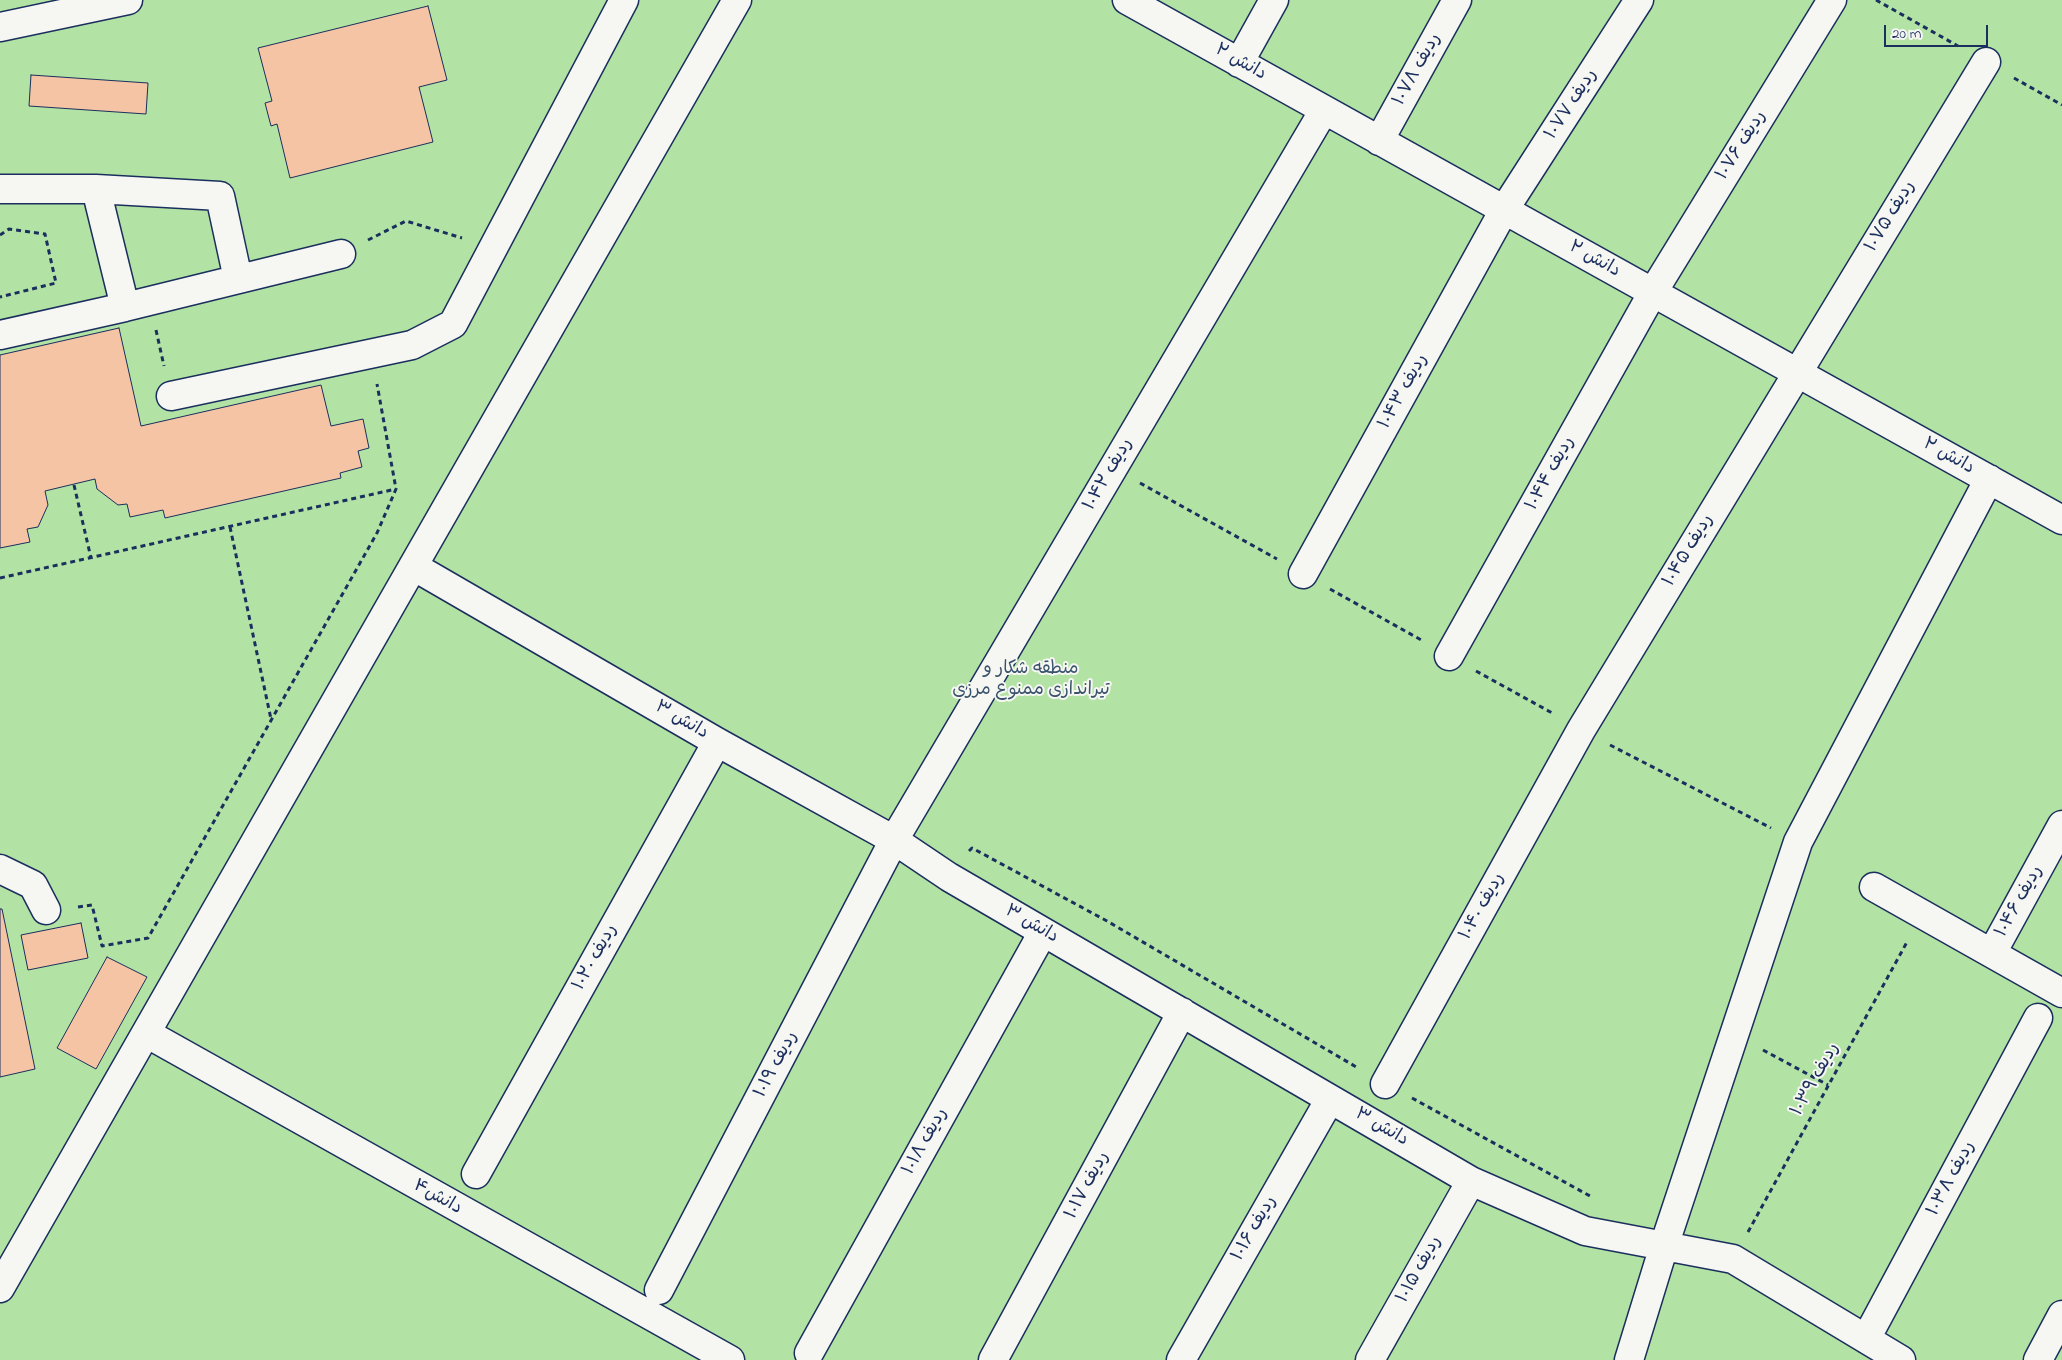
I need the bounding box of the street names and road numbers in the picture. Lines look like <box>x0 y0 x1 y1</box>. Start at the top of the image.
street label: ردیف ۱۰۷۸ <box>1389 30 1447 110</box>
street label: دانش ۲ <box>1210 40 1270 86</box>
street label: ردیف ۱۰۷۷ <box>1541 66 1603 144</box>
street label: ردیف ۱۰۷۶ <box>1712 107 1772 185</box>
street label: ردیف ۱۰۷۵ <box>1861 177 1921 257</box>
street label: دانش ۲ <box>1564 237 1624 283</box>
street label: ردیف ۱۰۴۳ <box>1375 351 1433 433</box>
street label: ردیف ۱۰۴۴ <box>1522 433 1580 515</box>
street label: دانش ۲ <box>1918 434 1978 480</box>
street label: ردیف ۱۰۴۲ <box>1080 435 1138 515</box>
street label: ردیف ۱۰۴۵ <box>1659 511 1719 591</box>
street label: دانش ۳ <box>650 697 712 745</box>
street label: ردیف ۱۰۴۶ <box>1992 862 2048 942</box>
street label: ردیف ۱۰۴۰ <box>1456 870 1510 944</box>
street label: دانش ۳ <box>1000 901 1062 949</box>
street label: ردیف ۱۰۲۰ <box>569 921 623 995</box>
street label: ردیف ۱۰۱۹ <box>751 1028 803 1102</box>
street label: ردیف ۱۰۳۹ <box>1787 1040 1845 1120</box>
street label: دانش ۳ <box>1350 1104 1412 1152</box>
street label: ردیف ۱۰۱۸ <box>899 1105 953 1179</box>
street label: ردیف ۱۰۳۸ <box>1923 1138 1981 1220</box>
street label: ردیف ۱۰۱۷ <box>1061 1149 1115 1223</box>
street label: دانش۴ <box>409 1176 465 1220</box>
street label: ردیف ۱۰۱۶ <box>1228 1193 1282 1265</box>
street label: ردیف ۱۰۱۵ <box>1393 1233 1447 1307</box>

